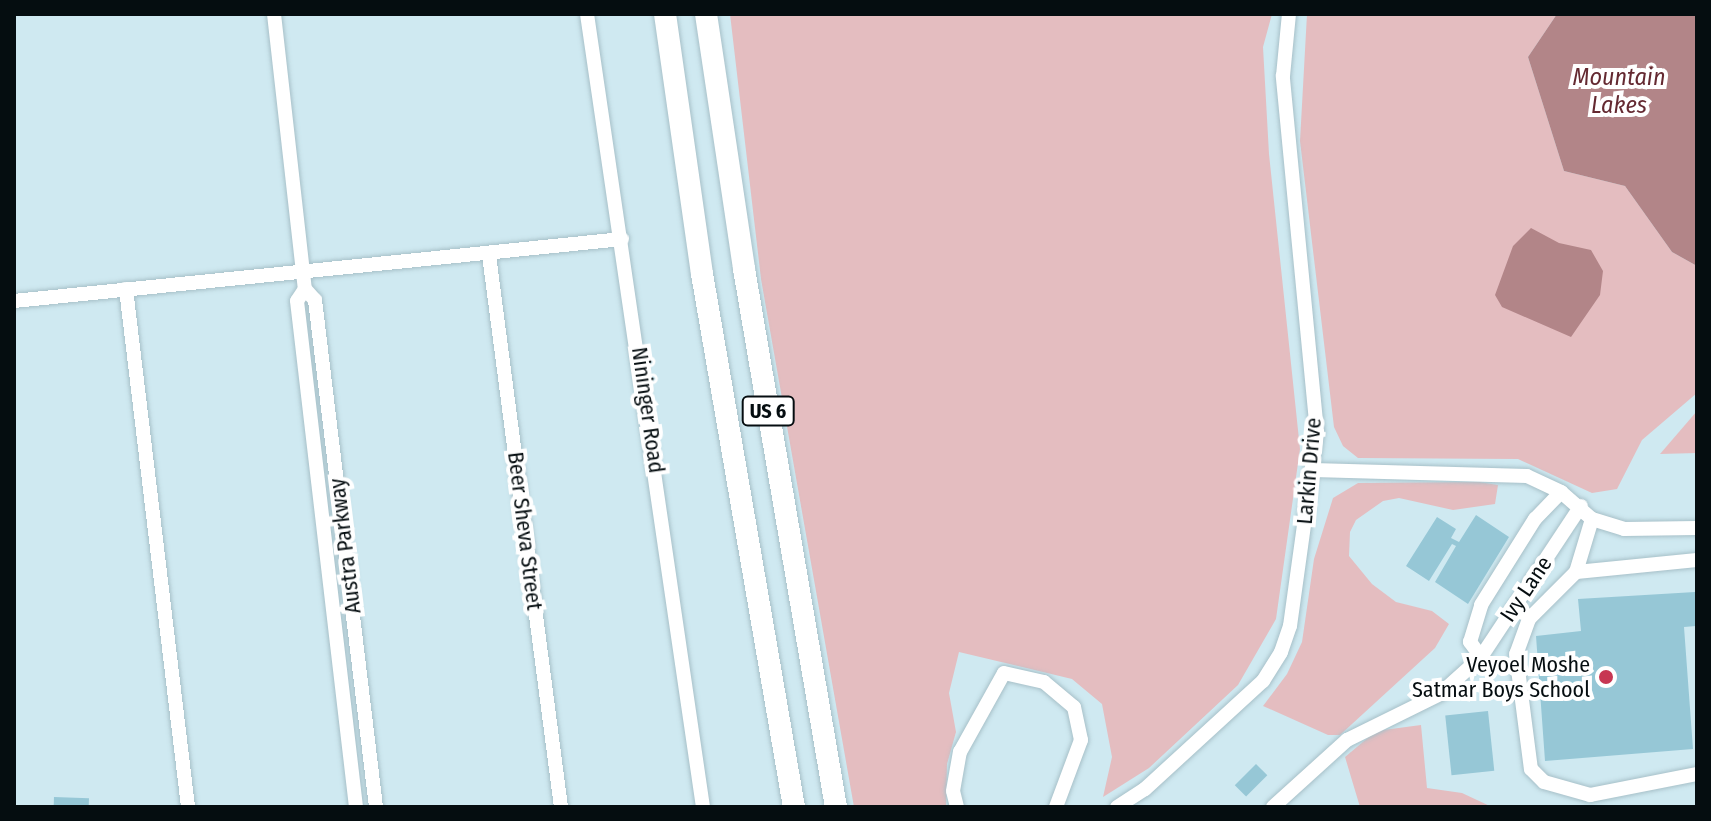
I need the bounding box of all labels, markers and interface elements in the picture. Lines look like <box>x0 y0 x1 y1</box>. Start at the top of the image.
water label: Mountain Lakes <box>1573 64 1665 120</box>
street label: Nininger Road <box>626 345 670 475</box>
road number: US 6 <box>740 395 796 427</box>
street label: Larkin Drive <box>1291 416 1327 526</box>
street label: Beer Sheva Street <box>502 450 548 612</box>
street label: Austra Parkway <box>324 477 366 615</box>
street label: Ivy Lane <box>1495 551 1557 627</box>
place label: Veyoel Moshe Satmar Boys School <box>1412 651 1590 702</box>
marker: Veyoel Moshe Satmar Boys School <box>1597 668 1615 686</box>

